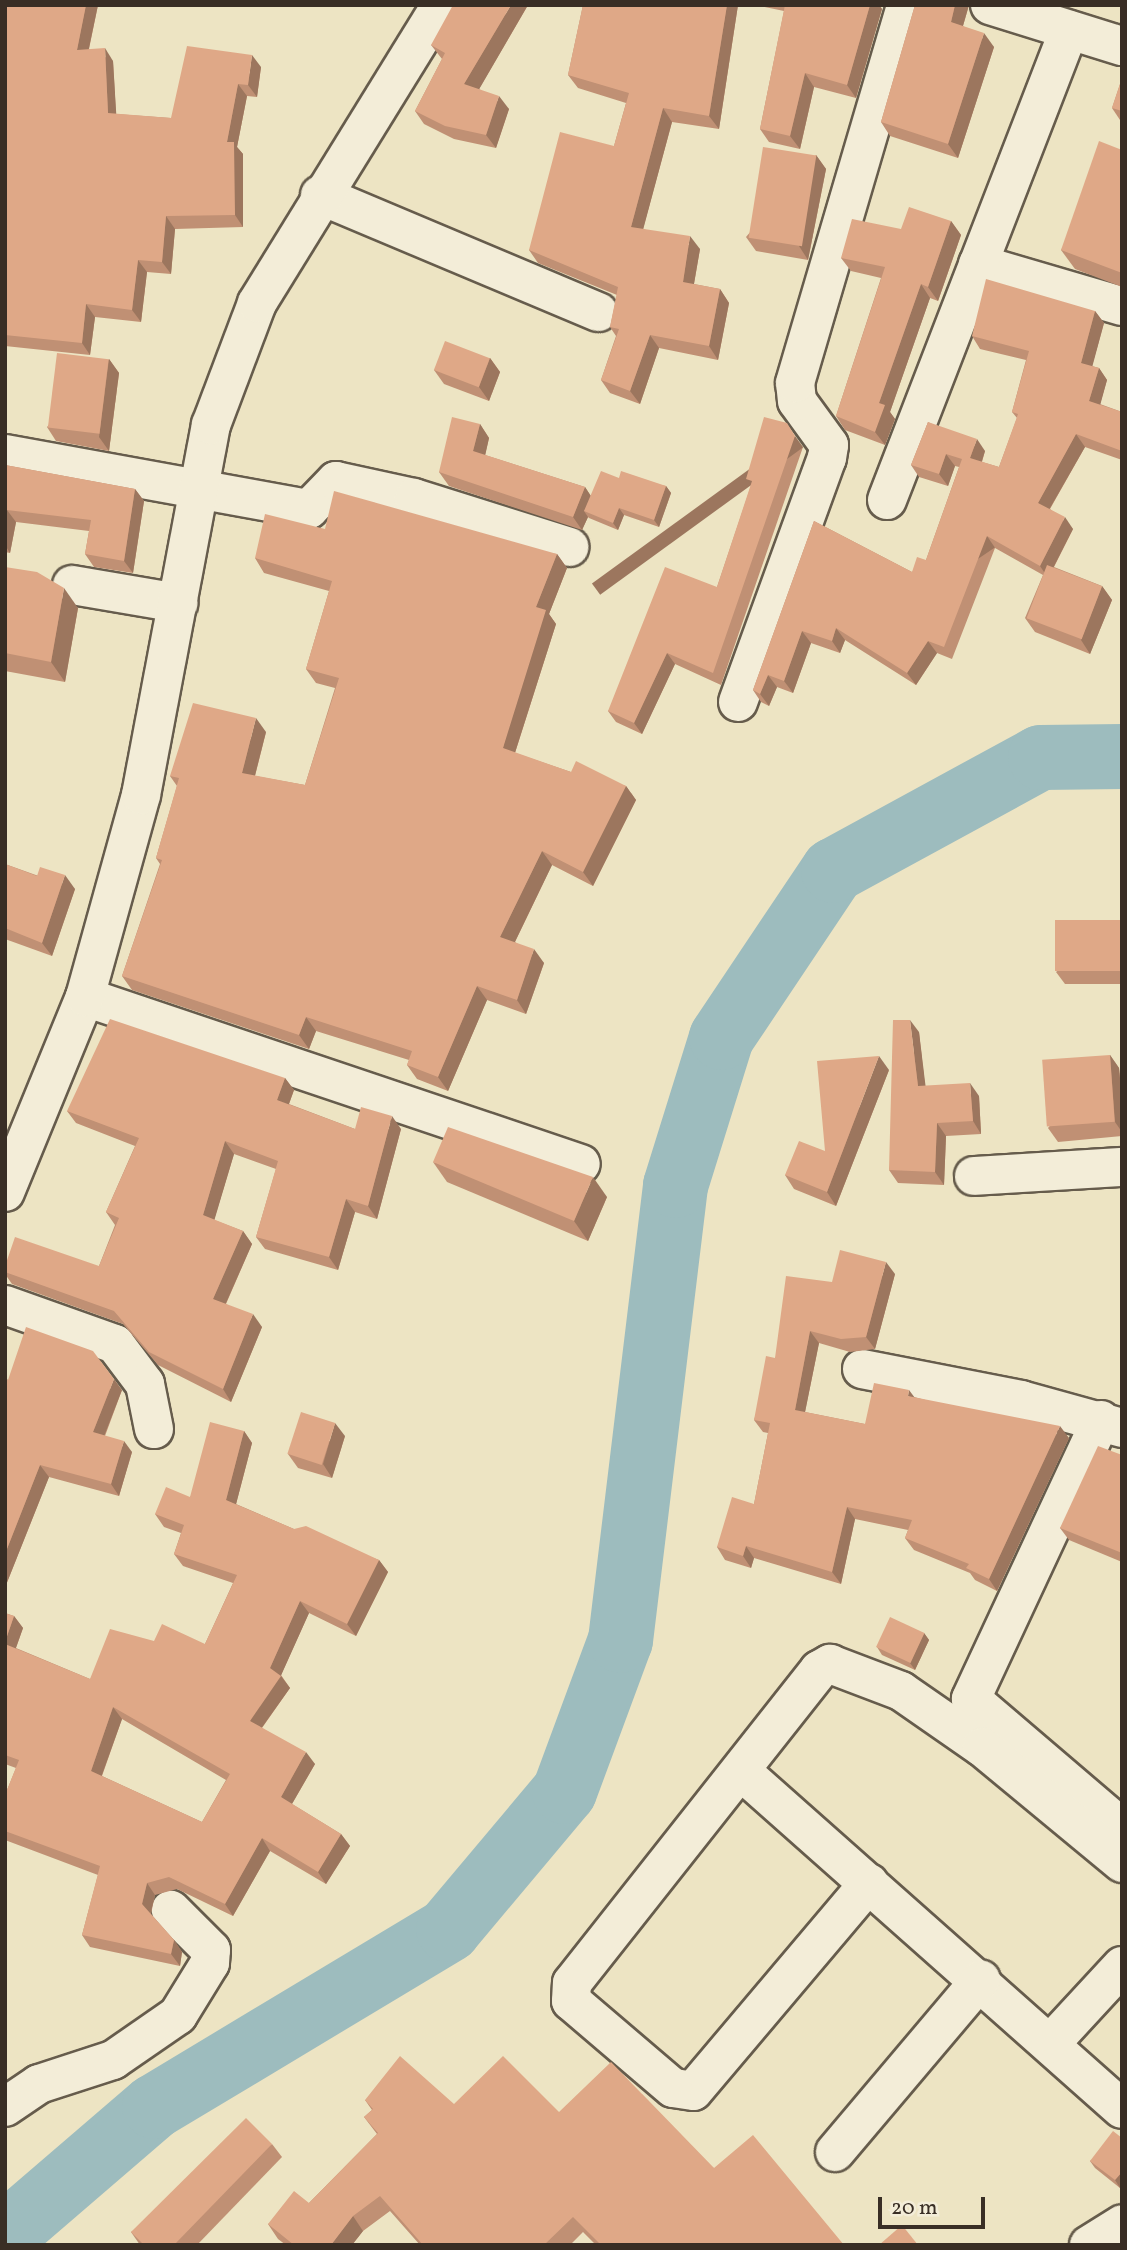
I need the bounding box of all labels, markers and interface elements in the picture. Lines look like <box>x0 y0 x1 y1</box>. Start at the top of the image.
scale bar <box>882 2184 989 2228</box>
text: 20 m <box>891 2194 937 2223</box>

